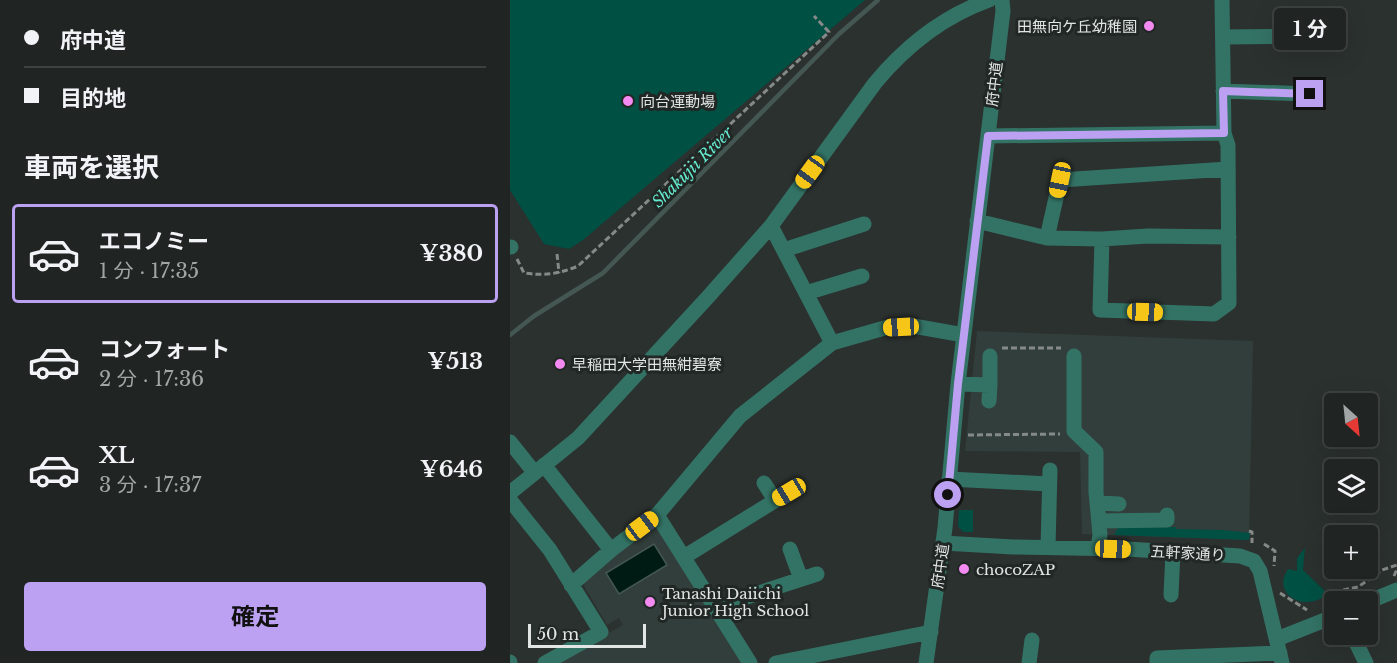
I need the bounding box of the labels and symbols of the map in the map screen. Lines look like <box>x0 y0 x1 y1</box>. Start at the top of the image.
callout: 1 分 <box>1274 7 1346 49</box>
place label: 田無向ケ丘幼稚園 <box>1017 17 1137 36</box>
marker: 田無向ケ丘幼稚園 <box>1142 19 1156 33</box>
street label: 府中道 <box>982 61 1006 107</box>
route end <box>1296 80 1323 107</box>
place label: 向台運動場 <box>640 92 715 111</box>
marker: 向台運動場 <box>621 94 635 108</box>
water label: Shakujii River <box>647 122 737 212</box>
car <box>792 152 828 192</box>
car <box>1047 161 1073 199</box>
car <box>1127 302 1163 322</box>
car <box>883 317 919 337</box>
place label: 早稲田大学田無紺碧寮 <box>572 355 722 374</box>
marker: 早稲田大学田無紺碧寮 <box>553 357 567 371</box>
north arrow <box>1324 393 1378 447</box>
car <box>769 475 809 509</box>
route start <box>934 481 961 508</box>
car <box>622 508 662 544</box>
car <box>1095 539 1131 559</box>
street label: 府中道 <box>927 542 953 590</box>
street label: 五軒家通り <box>1150 542 1226 564</box>
place label: chocoZAP <box>976 560 1055 579</box>
marker: chocoZAP <box>957 562 971 576</box>
place label: Tanashi Daiichi Junior High School <box>660 584 809 620</box>
marker: Tanashi Daiichi Junior High School <box>643 595 657 609</box>
scale bar <box>528 621 646 648</box>

